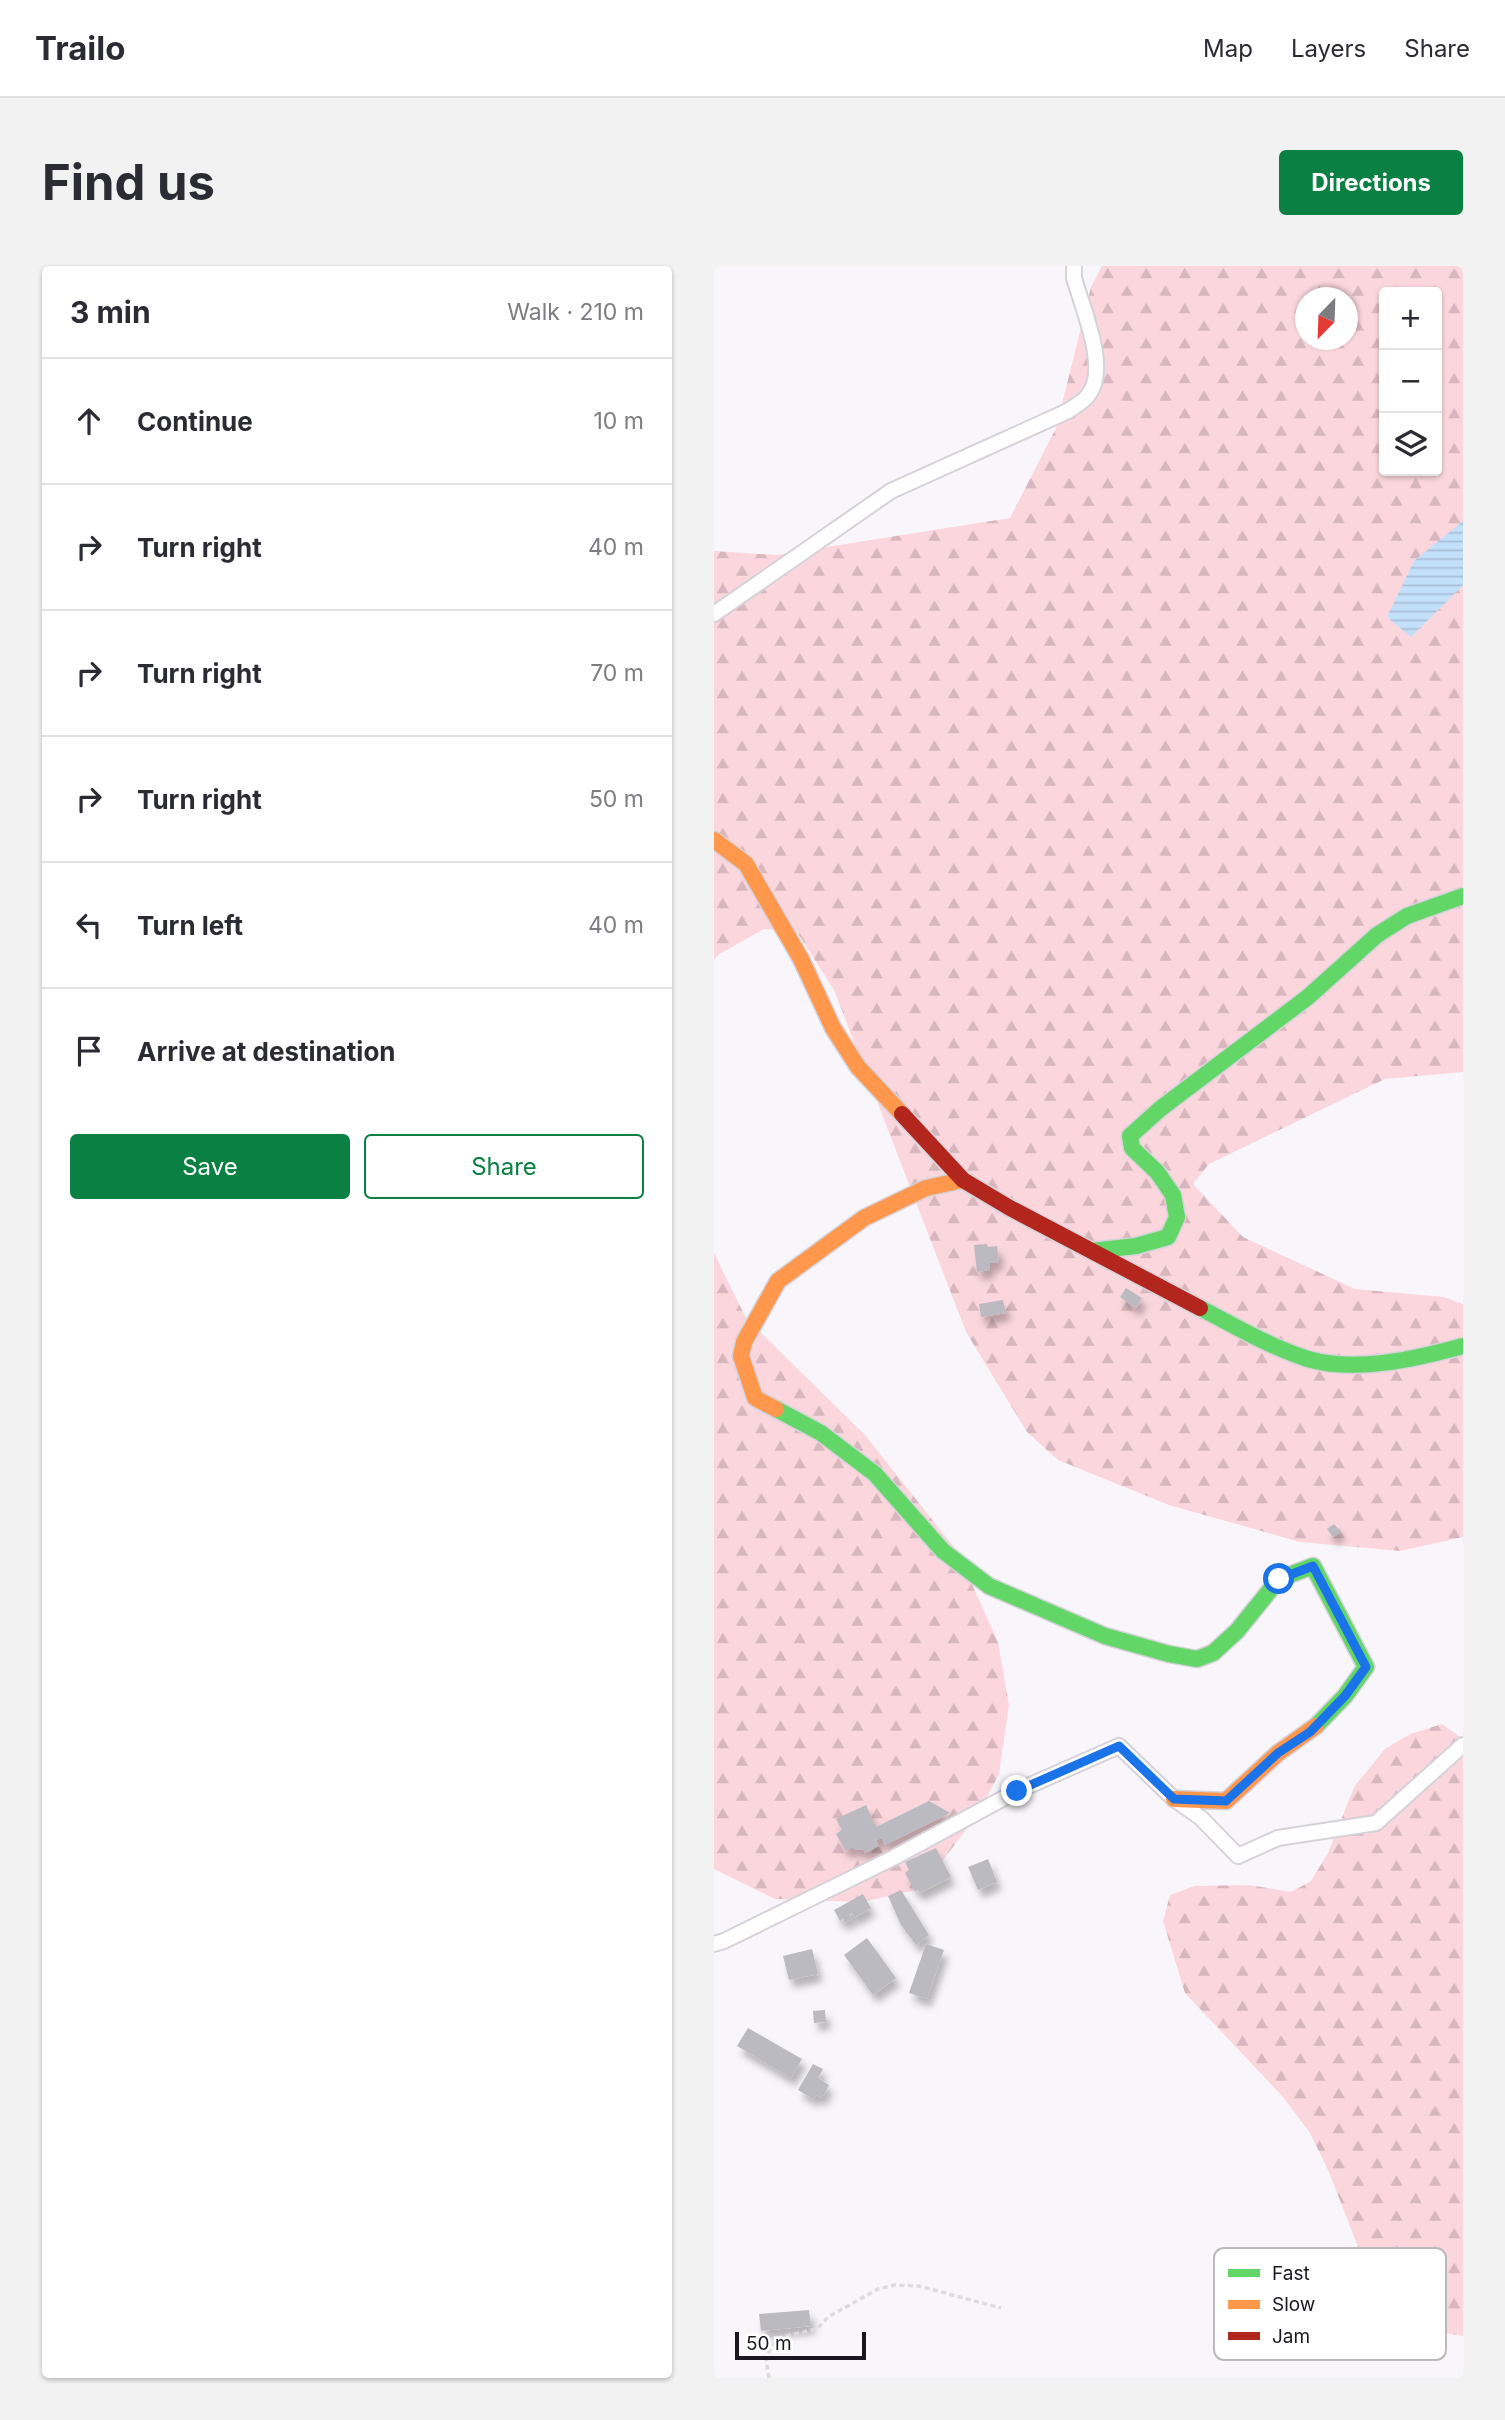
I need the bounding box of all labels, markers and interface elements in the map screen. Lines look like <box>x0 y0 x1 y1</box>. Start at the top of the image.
text: Trailo <box>35 28 125 68</box>
text: Map <box>1203 34 1253 63</box>
text: Layers <box>1291 34 1366 63</box>
text: Share <box>1404 34 1470 63</box>
button: Directions <box>1279 150 1463 215</box>
text: Find us <box>42 153 215 212</box>
north arrow <box>1295 287 1358 350</box>
map controls <box>1379 287 1442 476</box>
button: + <box>1379 287 1442 350</box>
text: 3 min <box>70 294 151 330</box>
text: Walk · 210 m <box>507 298 644 326</box>
button: − <box>1379 350 1442 413</box>
icon: ahead <box>70 402 108 440</box>
text: Continue <box>137 406 253 437</box>
text: 10 m <box>594 407 644 435</box>
button: layers <box>1379 413 1442 476</box>
icon: right <box>70 528 108 566</box>
text: Turn right <box>137 532 262 563</box>
text: 40 m <box>588 533 644 561</box>
icon: right <box>70 654 108 692</box>
text: Turn right <box>137 658 262 689</box>
text: 70 m <box>590 659 644 687</box>
icon: right <box>70 780 108 818</box>
text: Turn right <box>137 784 262 815</box>
text: 50 m <box>589 785 644 813</box>
icon: left <box>70 906 108 944</box>
text: Turn left <box>137 910 243 941</box>
text: 40 m <box>588 911 644 939</box>
icon: arrive <box>70 1032 108 1070</box>
text: Arrive at destination <box>137 1036 396 1067</box>
button: Save <box>70 1134 350 1199</box>
button: Share <box>364 1134 644 1199</box>
route start <box>1263 1563 1294 1594</box>
route end <box>1001 1775 1032 1806</box>
legend <box>1214 2248 1446 2360</box>
text: Fast <box>1272 2262 1310 2285</box>
text: Slow <box>1272 2293 1315 2316</box>
text: Jam <box>1272 2325 1310 2348</box>
scale bar <box>735 2329 866 2361</box>
text: 50 m <box>746 2332 792 2355</box>

